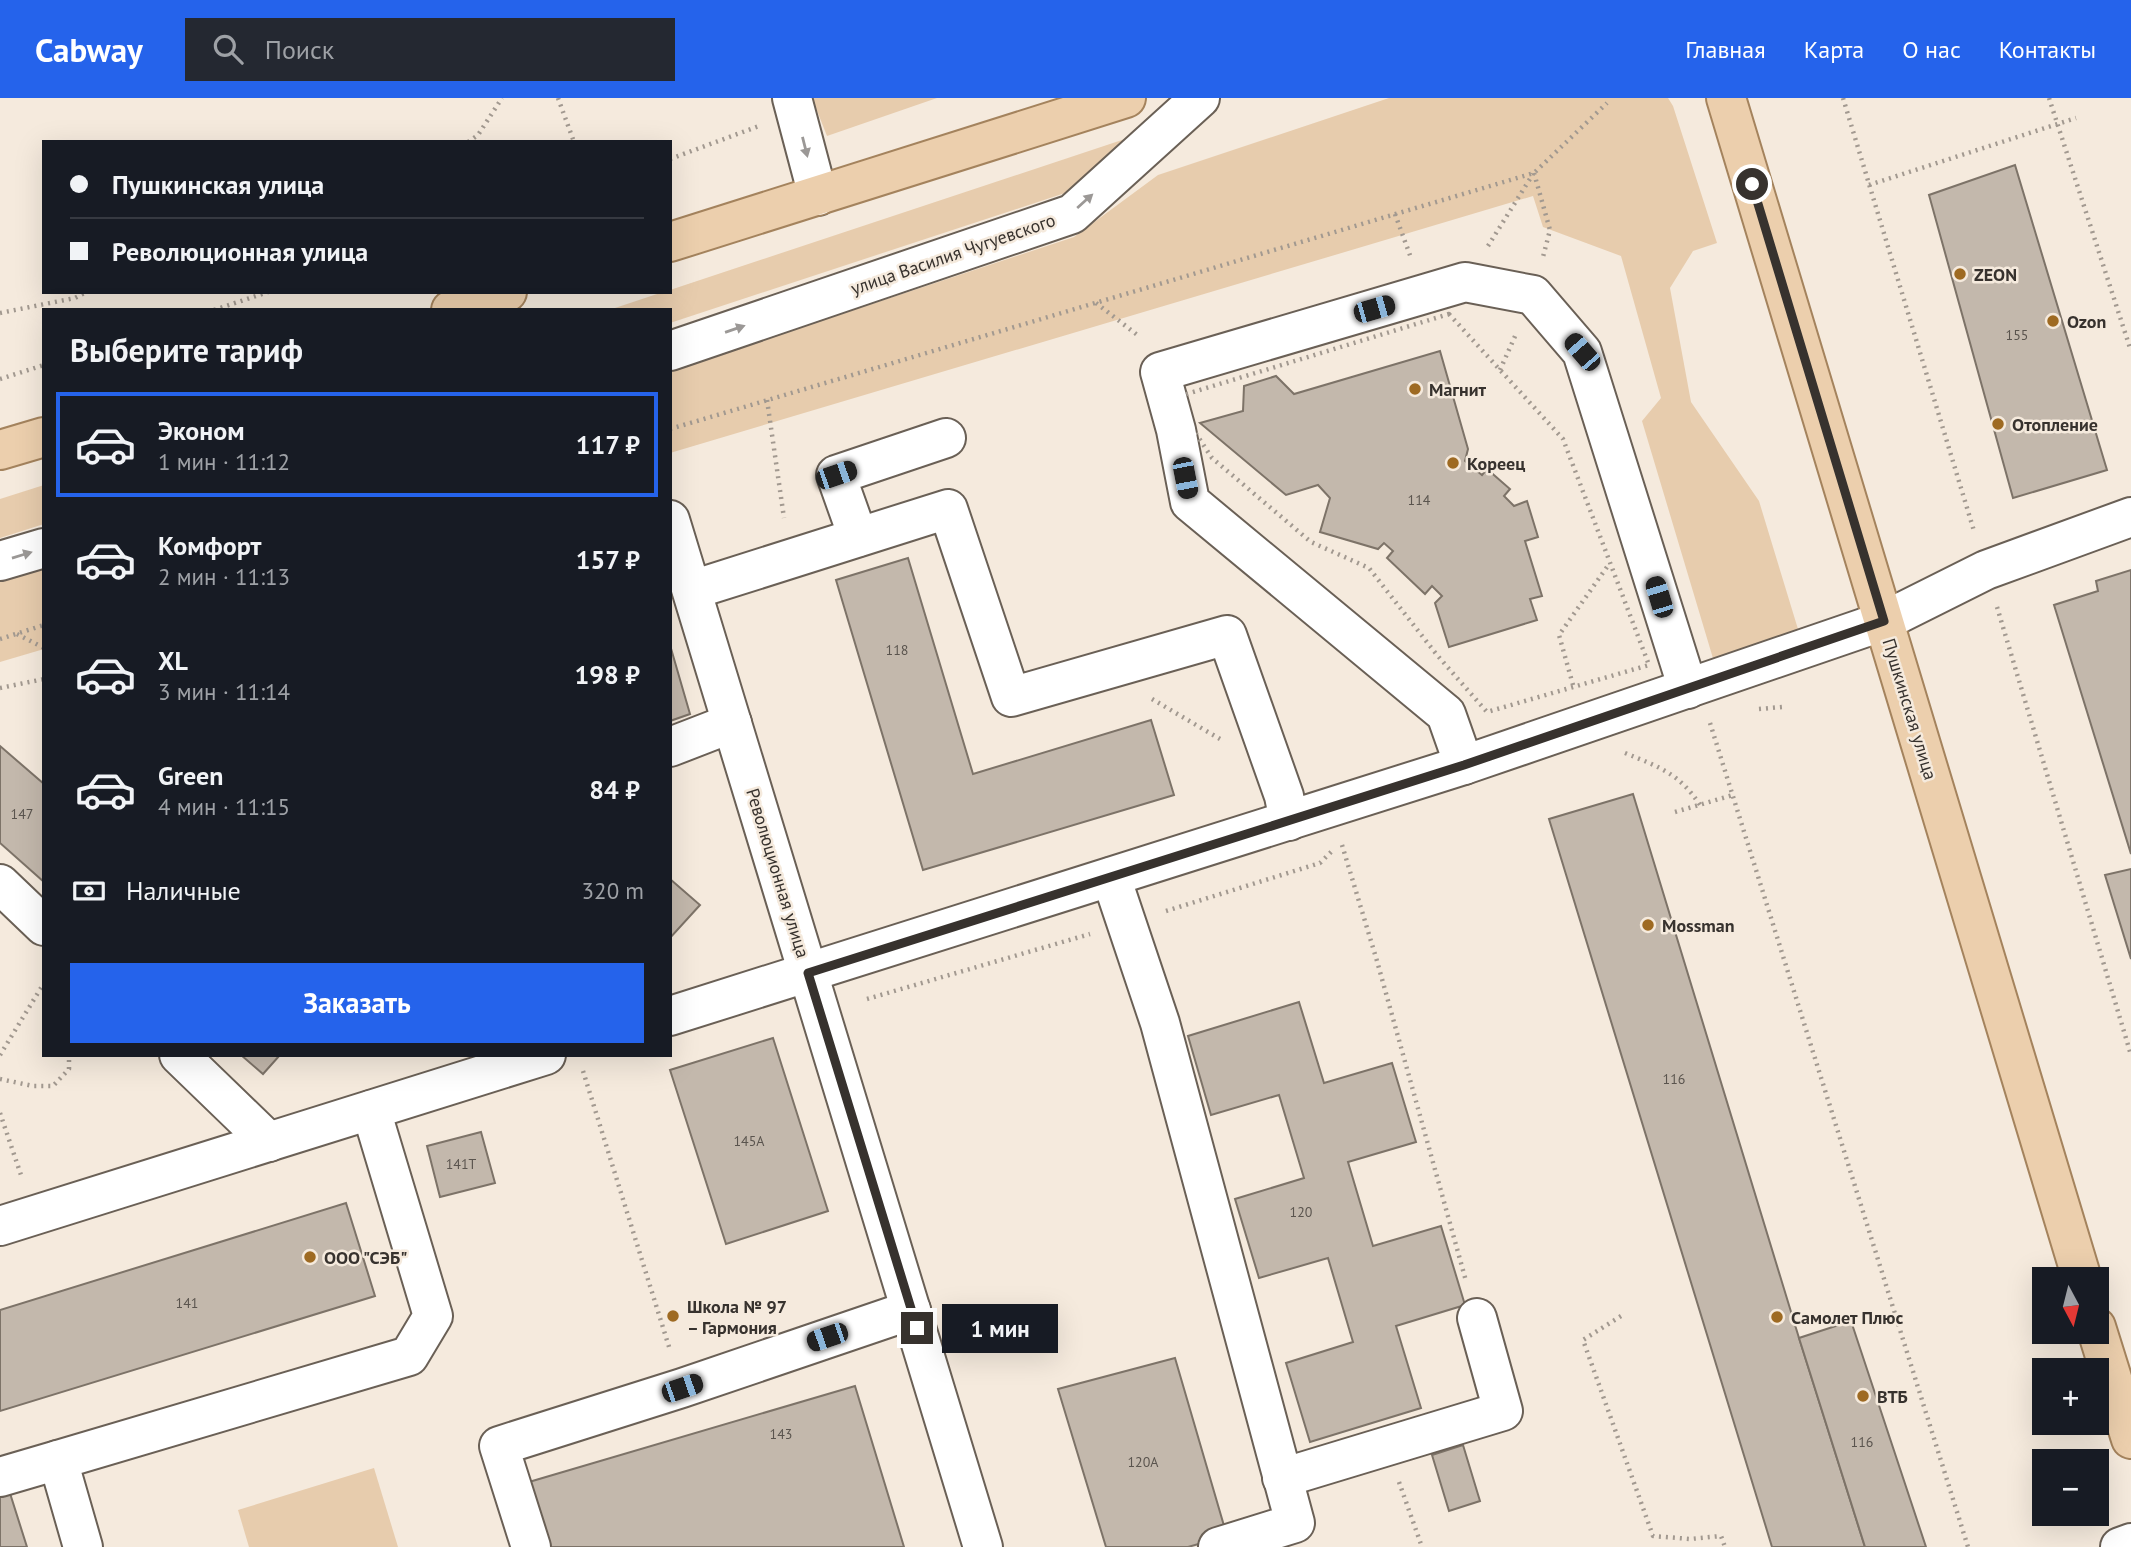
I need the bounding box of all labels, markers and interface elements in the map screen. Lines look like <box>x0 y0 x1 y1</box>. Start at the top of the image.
search box <box>185 18 675 81</box>
text: Cabway <box>35 28 143 71</box>
icon: search <box>209 30 247 68</box>
text: Поиск <box>265 33 334 66</box>
text: Главная <box>1685 34 1766 65</box>
text: Карта <box>1804 34 1864 65</box>
text: О нас <box>1902 34 1961 65</box>
text: Контакты <box>1999 34 2096 65</box>
one-way arrow <box>800 136 811 158</box>
text: Пушкинская улица <box>112 168 324 201</box>
route start <box>1736 168 1768 200</box>
one-way arrow <box>1076 194 1093 210</box>
street label: улица Василия Чугуевского <box>848 208 1058 300</box>
text: Революционная улица <box>112 235 368 268</box>
place label: ZEON <box>1974 263 2017 286</box>
marker: ZEON <box>1952 266 1968 282</box>
car <box>1351 293 1398 325</box>
place label: Ozon <box>2067 310 2106 333</box>
marker: Ozon <box>2045 313 2061 329</box>
one-way arrow <box>724 323 745 334</box>
house number: 155 <box>2006 326 2028 344</box>
text: Выберите тариф <box>70 329 303 371</box>
car <box>1561 329 1604 375</box>
place label: Магнит <box>1429 378 1487 401</box>
marker: Магнит <box>1407 381 1423 397</box>
icon: car <box>74 413 137 476</box>
place label: Отопление <box>2012 413 2098 436</box>
text: Эконом <box>158 414 245 447</box>
marker: Отопление <box>1990 416 2006 432</box>
text: 117 ₽ <box>576 428 640 461</box>
text: 1 мин · 11:12 <box>158 447 290 476</box>
place label: Кореец <box>1467 452 1525 475</box>
car <box>1171 455 1200 501</box>
marker: Кореец <box>1445 455 1461 471</box>
car <box>813 458 860 492</box>
house number: 114 <box>1408 491 1431 509</box>
icon: car <box>74 528 137 591</box>
text: Комфорт <box>158 529 261 562</box>
text: 157 ₽ <box>576 543 640 576</box>
one-way arrow <box>12 549 33 559</box>
text: 2 мин · 11:13 <box>158 562 290 591</box>
car <box>1643 574 1676 620</box>
street label: Пушкинская улица <box>1878 636 1942 782</box>
house number: 118 <box>886 641 908 659</box>
icon: car <box>74 643 137 706</box>
text: XL <box>158 644 188 677</box>
text: 198 ₽ <box>574 658 640 691</box>
text: 3 мин · 11:14 <box>158 677 290 706</box>
icon: car <box>74 758 137 821</box>
text: Green <box>158 759 223 792</box>
text: 84 ₽ <box>589 773 640 806</box>
street label: Революционная улица <box>741 786 815 960</box>
text: 4 мин · 11:15 <box>158 792 290 821</box>
house number: 147 <box>11 805 33 823</box>
icon: cash <box>70 872 108 910</box>
text: Наличные <box>126 874 241 907</box>
text: 320 m <box>582 876 644 905</box>
place label: Mossman <box>1662 914 1735 937</box>
marker: Mossman <box>1640 917 1656 933</box>
button: Заказать <box>70 963 644 1043</box>
house number: 116 <box>1663 1070 1685 1088</box>
house number: 145А <box>733 1132 765 1150</box>
house number: 141Т <box>446 1155 477 1173</box>
house number: 120 <box>1290 1203 1313 1221</box>
place label: ООО "СЭБ" <box>324 1246 407 1269</box>
marker: ООО "СЭБ" <box>302 1249 318 1265</box>
north arrow <box>2032 1267 2109 1344</box>
map controls <box>2032 1267 2109 1526</box>
house number: 141 <box>176 1294 198 1312</box>
place label: Школа № 97 – Гармония <box>687 1295 787 1339</box>
callout: 1 мин <box>942 1304 1057 1352</box>
place label: Самолет Плюс <box>1791 1306 1904 1329</box>
marker: Школа № 97 – Гармония <box>665 1308 681 1324</box>
marker: Самолет Плюс <box>1769 1309 1785 1325</box>
route end <box>901 1312 933 1344</box>
text: 1 мин <box>970 1314 1030 1343</box>
car <box>804 1320 851 1354</box>
button: + <box>2032 1358 2109 1435</box>
car <box>659 1371 706 1405</box>
place label: ВТБ <box>1877 1385 1908 1408</box>
marker: ВТБ <box>1855 1388 1871 1404</box>
house number: 143 <box>770 1425 792 1443</box>
house number: 116 <box>1851 1433 1873 1451</box>
button: − <box>2032 1449 2109 1526</box>
house number: 120А <box>1127 1453 1159 1471</box>

